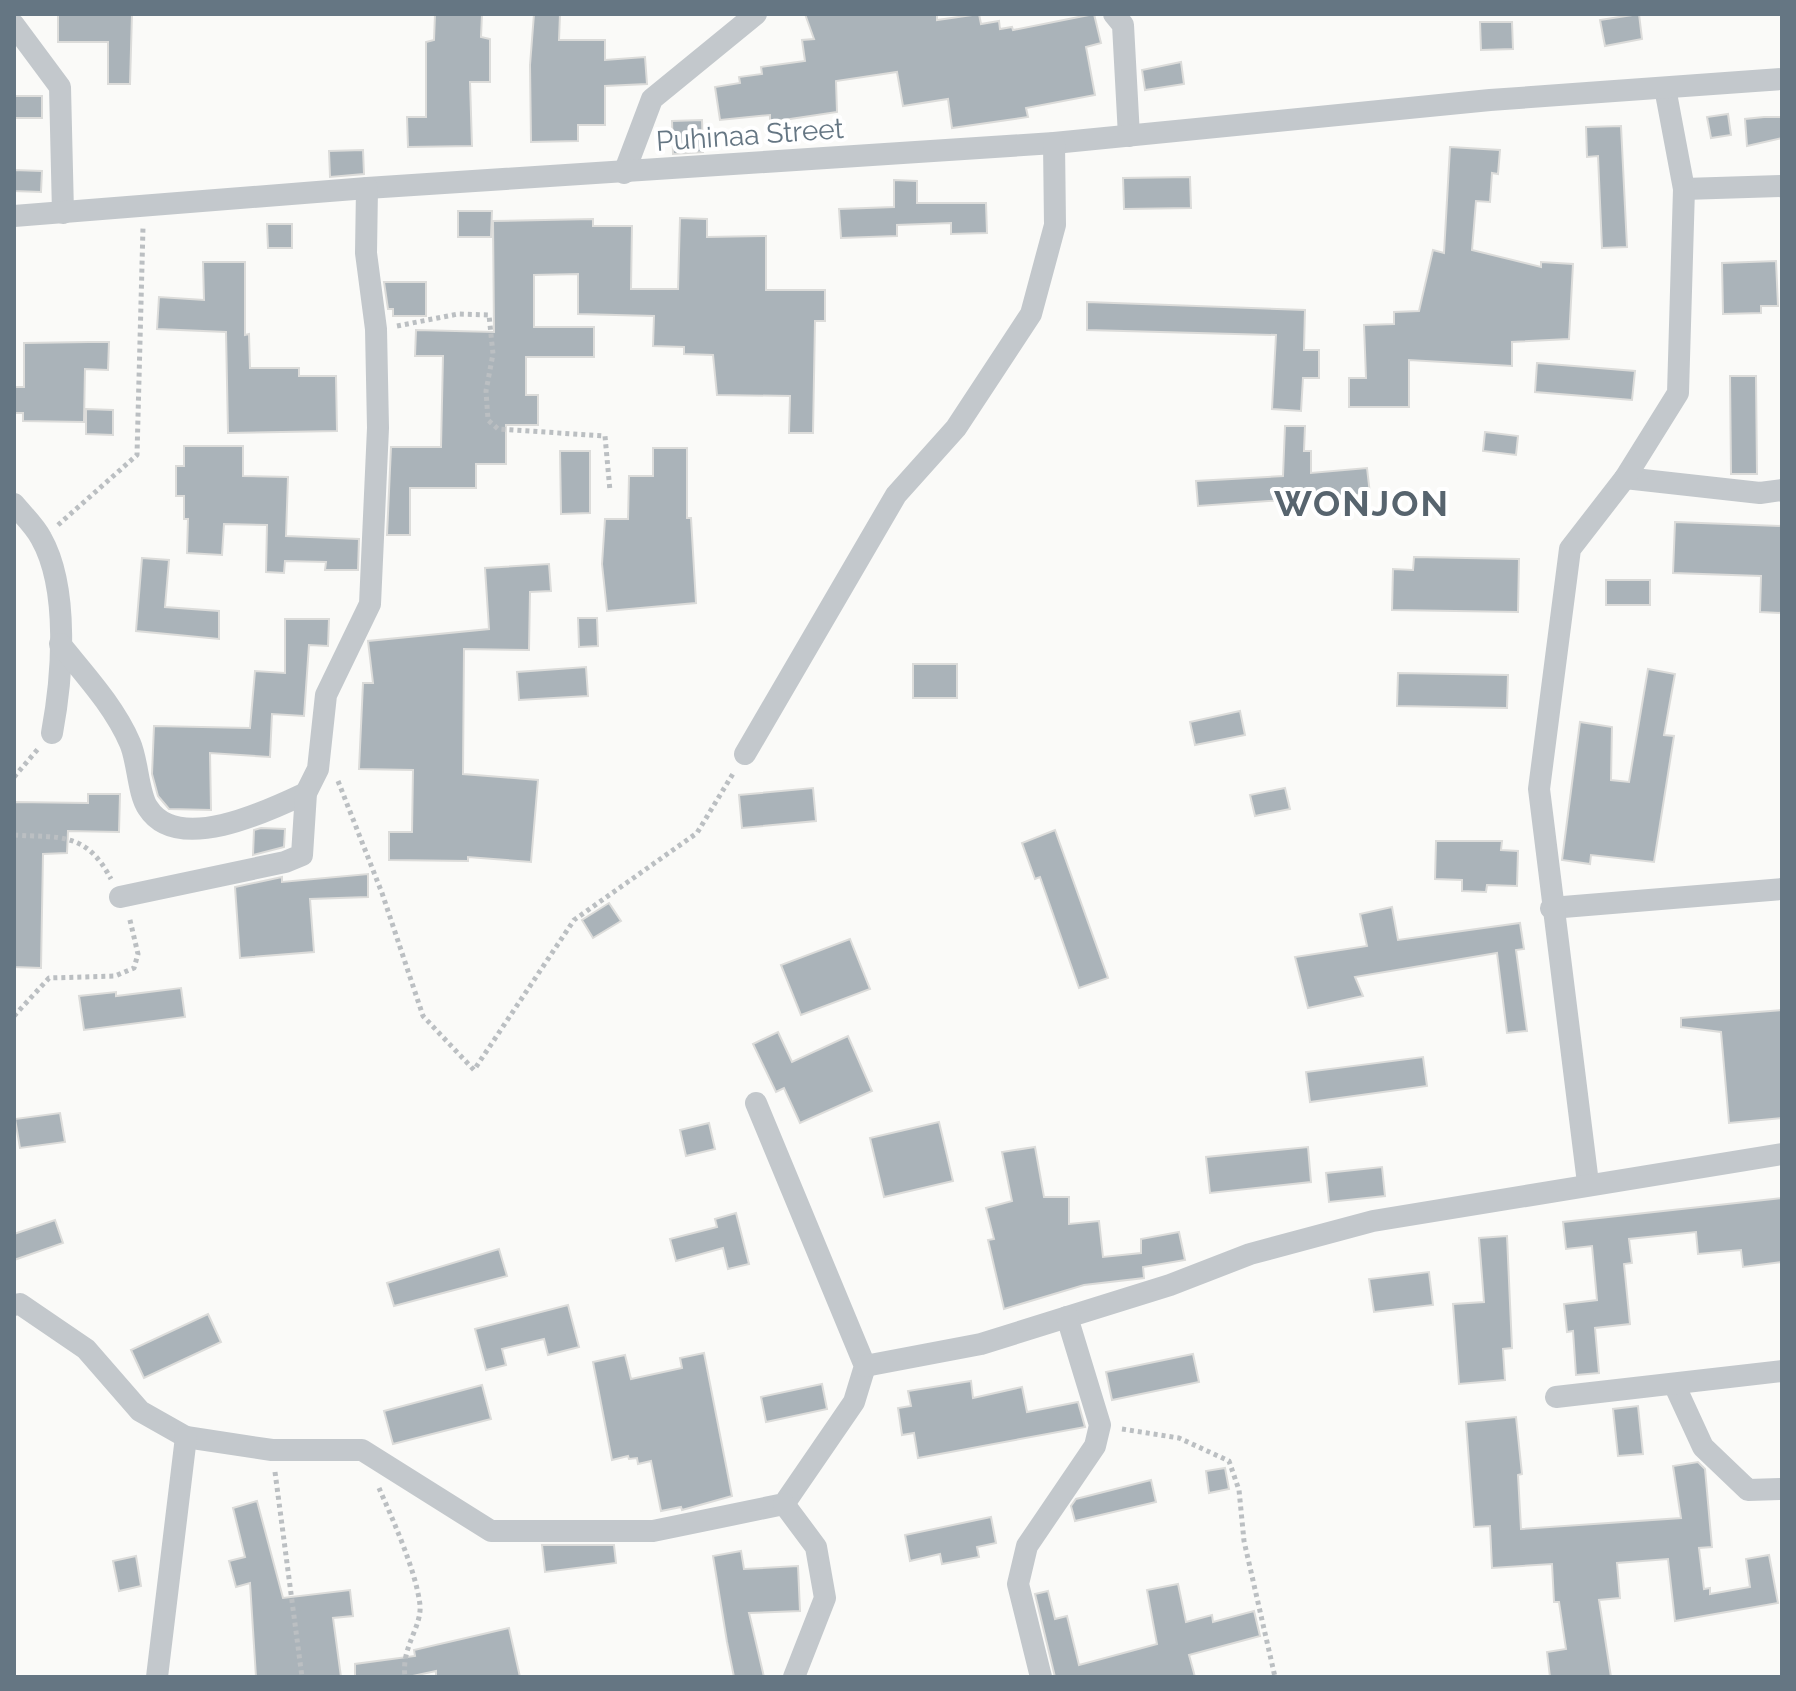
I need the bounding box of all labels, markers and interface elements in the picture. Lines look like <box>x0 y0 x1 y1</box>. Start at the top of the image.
street label: Puhinaa Street <box>655 112 846 158</box>
district label: WONJON <box>1274 482 1450 524</box>

